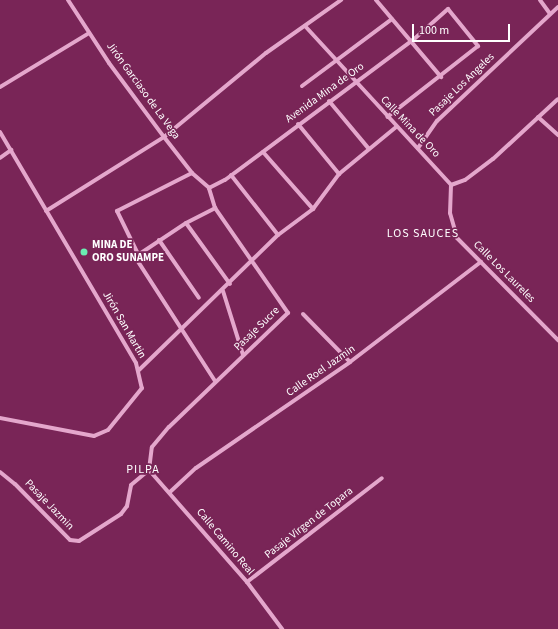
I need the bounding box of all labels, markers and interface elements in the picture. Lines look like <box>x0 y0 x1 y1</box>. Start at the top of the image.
scale bar <box>414 16 512 42</box>
text: 100 m <box>419 22 449 39</box>
street label: Jirón Garciaso de La Vega <box>103 40 183 142</box>
street label: Pasaje Los Angeles <box>427 51 497 119</box>
street label: Avenida Mina de Oro <box>283 60 367 126</box>
street label: Calle Mina de Oro <box>377 94 443 160</box>
district label: LOS SAUCES <box>387 227 459 241</box>
street label: Calle Los Laureles <box>470 238 538 306</box>
place label: MINA DE ORO SUNAMPE <box>92 239 164 265</box>
marker: MINA DE ORO SUNAMPE <box>79 247 89 257</box>
street label: Jirón San Martin <box>99 289 149 361</box>
street label: Pasaje Sucre <box>232 304 282 354</box>
street label: Calle Roel Jazmin <box>284 342 358 400</box>
district label: PILPA <box>126 463 160 477</box>
street label: Pasaje Jazmin <box>22 477 76 533</box>
street label: Pasaje Virgen de Topara <box>262 484 356 562</box>
street label: Calle Camino Real <box>193 506 257 578</box>

